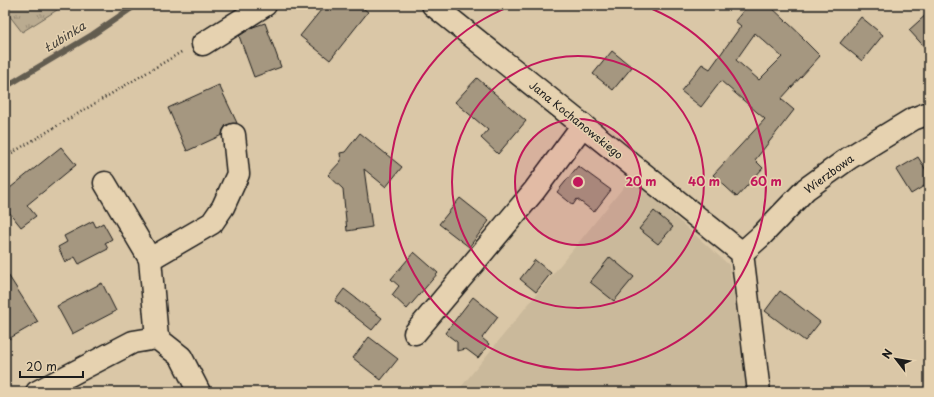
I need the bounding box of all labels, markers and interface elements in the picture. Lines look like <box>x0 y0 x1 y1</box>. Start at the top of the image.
water label: Łubinka <box>40 16 89 56</box>
street label: Jana Kochanowskiego <box>526 76 627 163</box>
street label: Wierzbowa <box>800 150 857 198</box>
text: 20 m <box>625 172 657 190</box>
text: 40 m <box>688 172 720 190</box>
text: 60 m <box>750 172 782 190</box>
centre of rings <box>571 175 585 189</box>
north arrow <box>876 339 916 379</box>
text: N <box>877 345 897 362</box>
scale bar <box>20 353 83 379</box>
text: 20 m <box>26 357 57 375</box>

